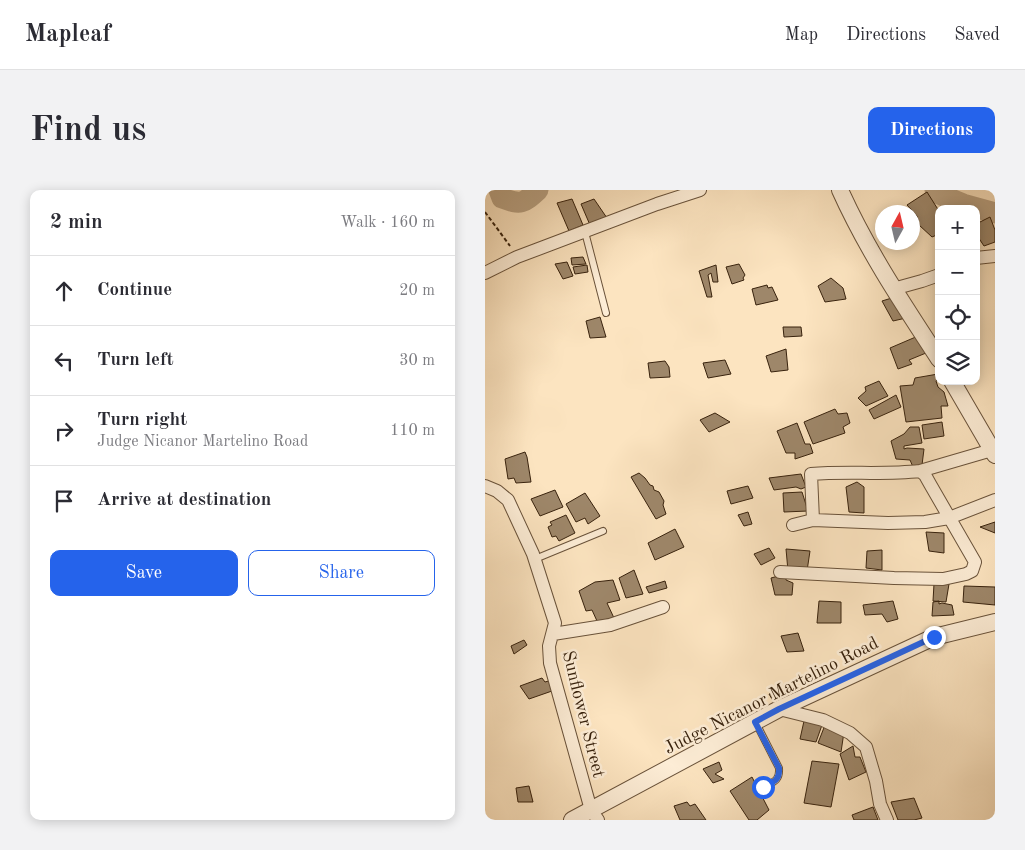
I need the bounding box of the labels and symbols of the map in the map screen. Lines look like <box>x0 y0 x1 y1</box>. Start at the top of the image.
north arrow <box>875 205 920 250</box>
route end <box>923 626 946 649</box>
street label: Judge Nicanor Martelino Road <box>661 634 881 758</box>
street label: Sunflower Street <box>559 649 608 780</box>
route start <box>752 776 775 799</box>

